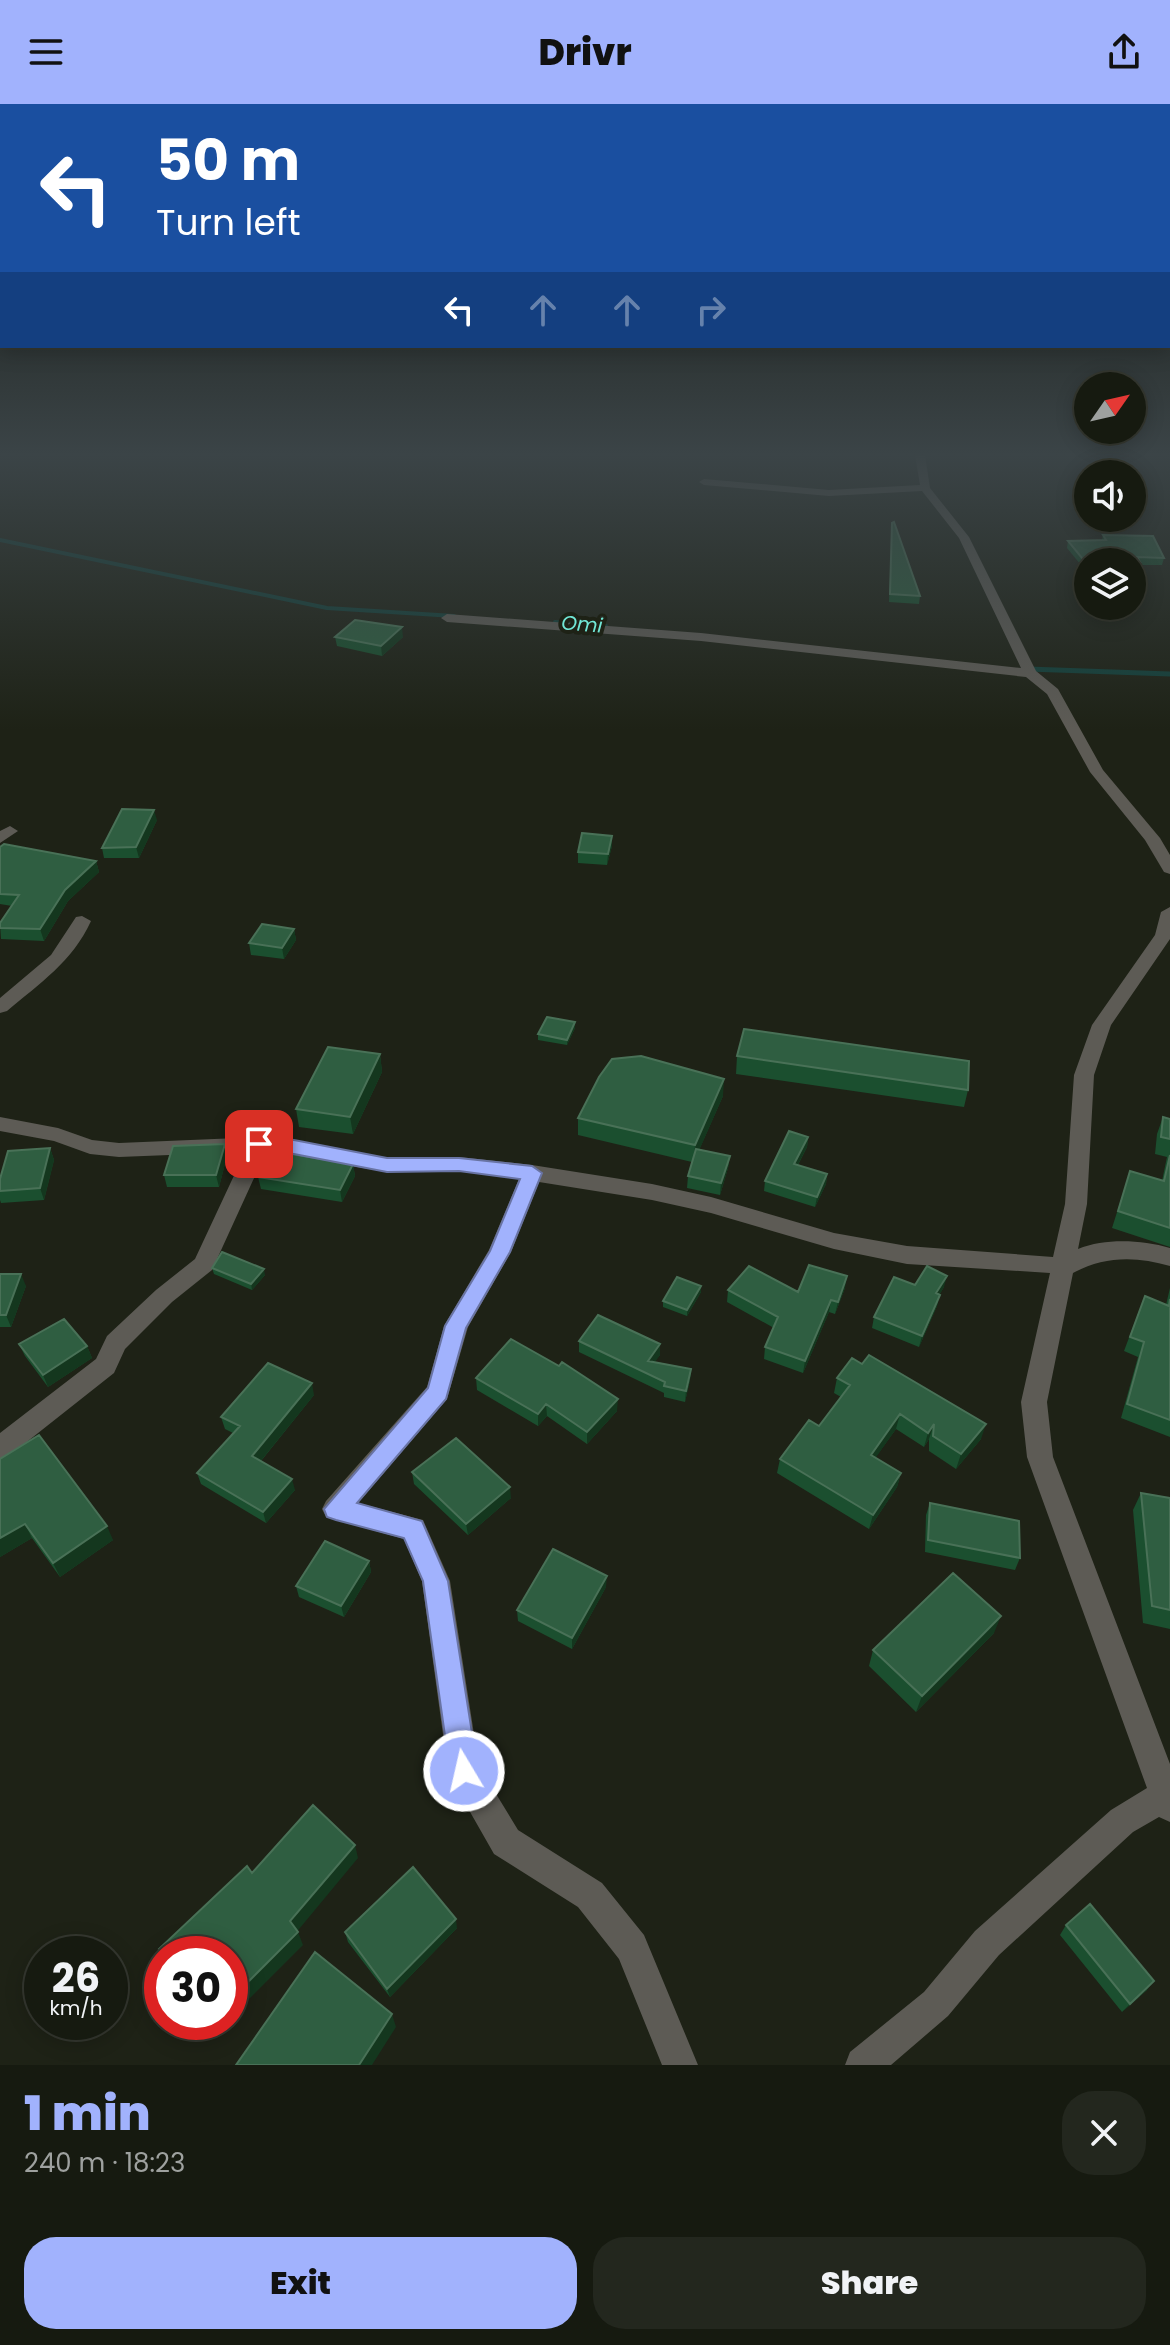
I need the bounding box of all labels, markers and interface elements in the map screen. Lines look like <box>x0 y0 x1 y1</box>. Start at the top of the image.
text: Drivr <box>538 27 632 78</box>
icon: menu <box>24 30 68 74</box>
icon: share <box>1102 30 1146 74</box>
text: 50 m <box>156 121 300 200</box>
icon: left <box>24 136 128 240</box>
text: Turn left <box>156 197 301 248</box>
icon: left <box>437 288 481 332</box>
icon: ahead <box>521 288 565 332</box>
icon: ahead <box>605 288 649 332</box>
icon: right <box>689 288 733 332</box>
north arrow <box>1074 372 1146 444</box>
map controls <box>1074 372 1146 620</box>
button: sound <box>1074 460 1146 532</box>
button: layers <box>1074 548 1146 620</box>
water label: Omi <box>560 608 605 640</box>
pin <box>225 1110 293 1178</box>
icon: arrive <box>237 1122 281 1166</box>
position arrow <box>422 1729 506 1813</box>
speed limit sign: 30 <box>144 1936 248 2040</box>
text: 26 <box>52 1950 100 2006</box>
text: km/h <box>49 1994 103 2022</box>
text: 1 min <box>24 2080 151 2147</box>
button: close <box>1062 2091 1146 2175</box>
text: 240 m · 18:23 <box>24 2145 185 2181</box>
button: Exit <box>24 2237 577 2329</box>
button: Share <box>593 2237 1146 2329</box>

